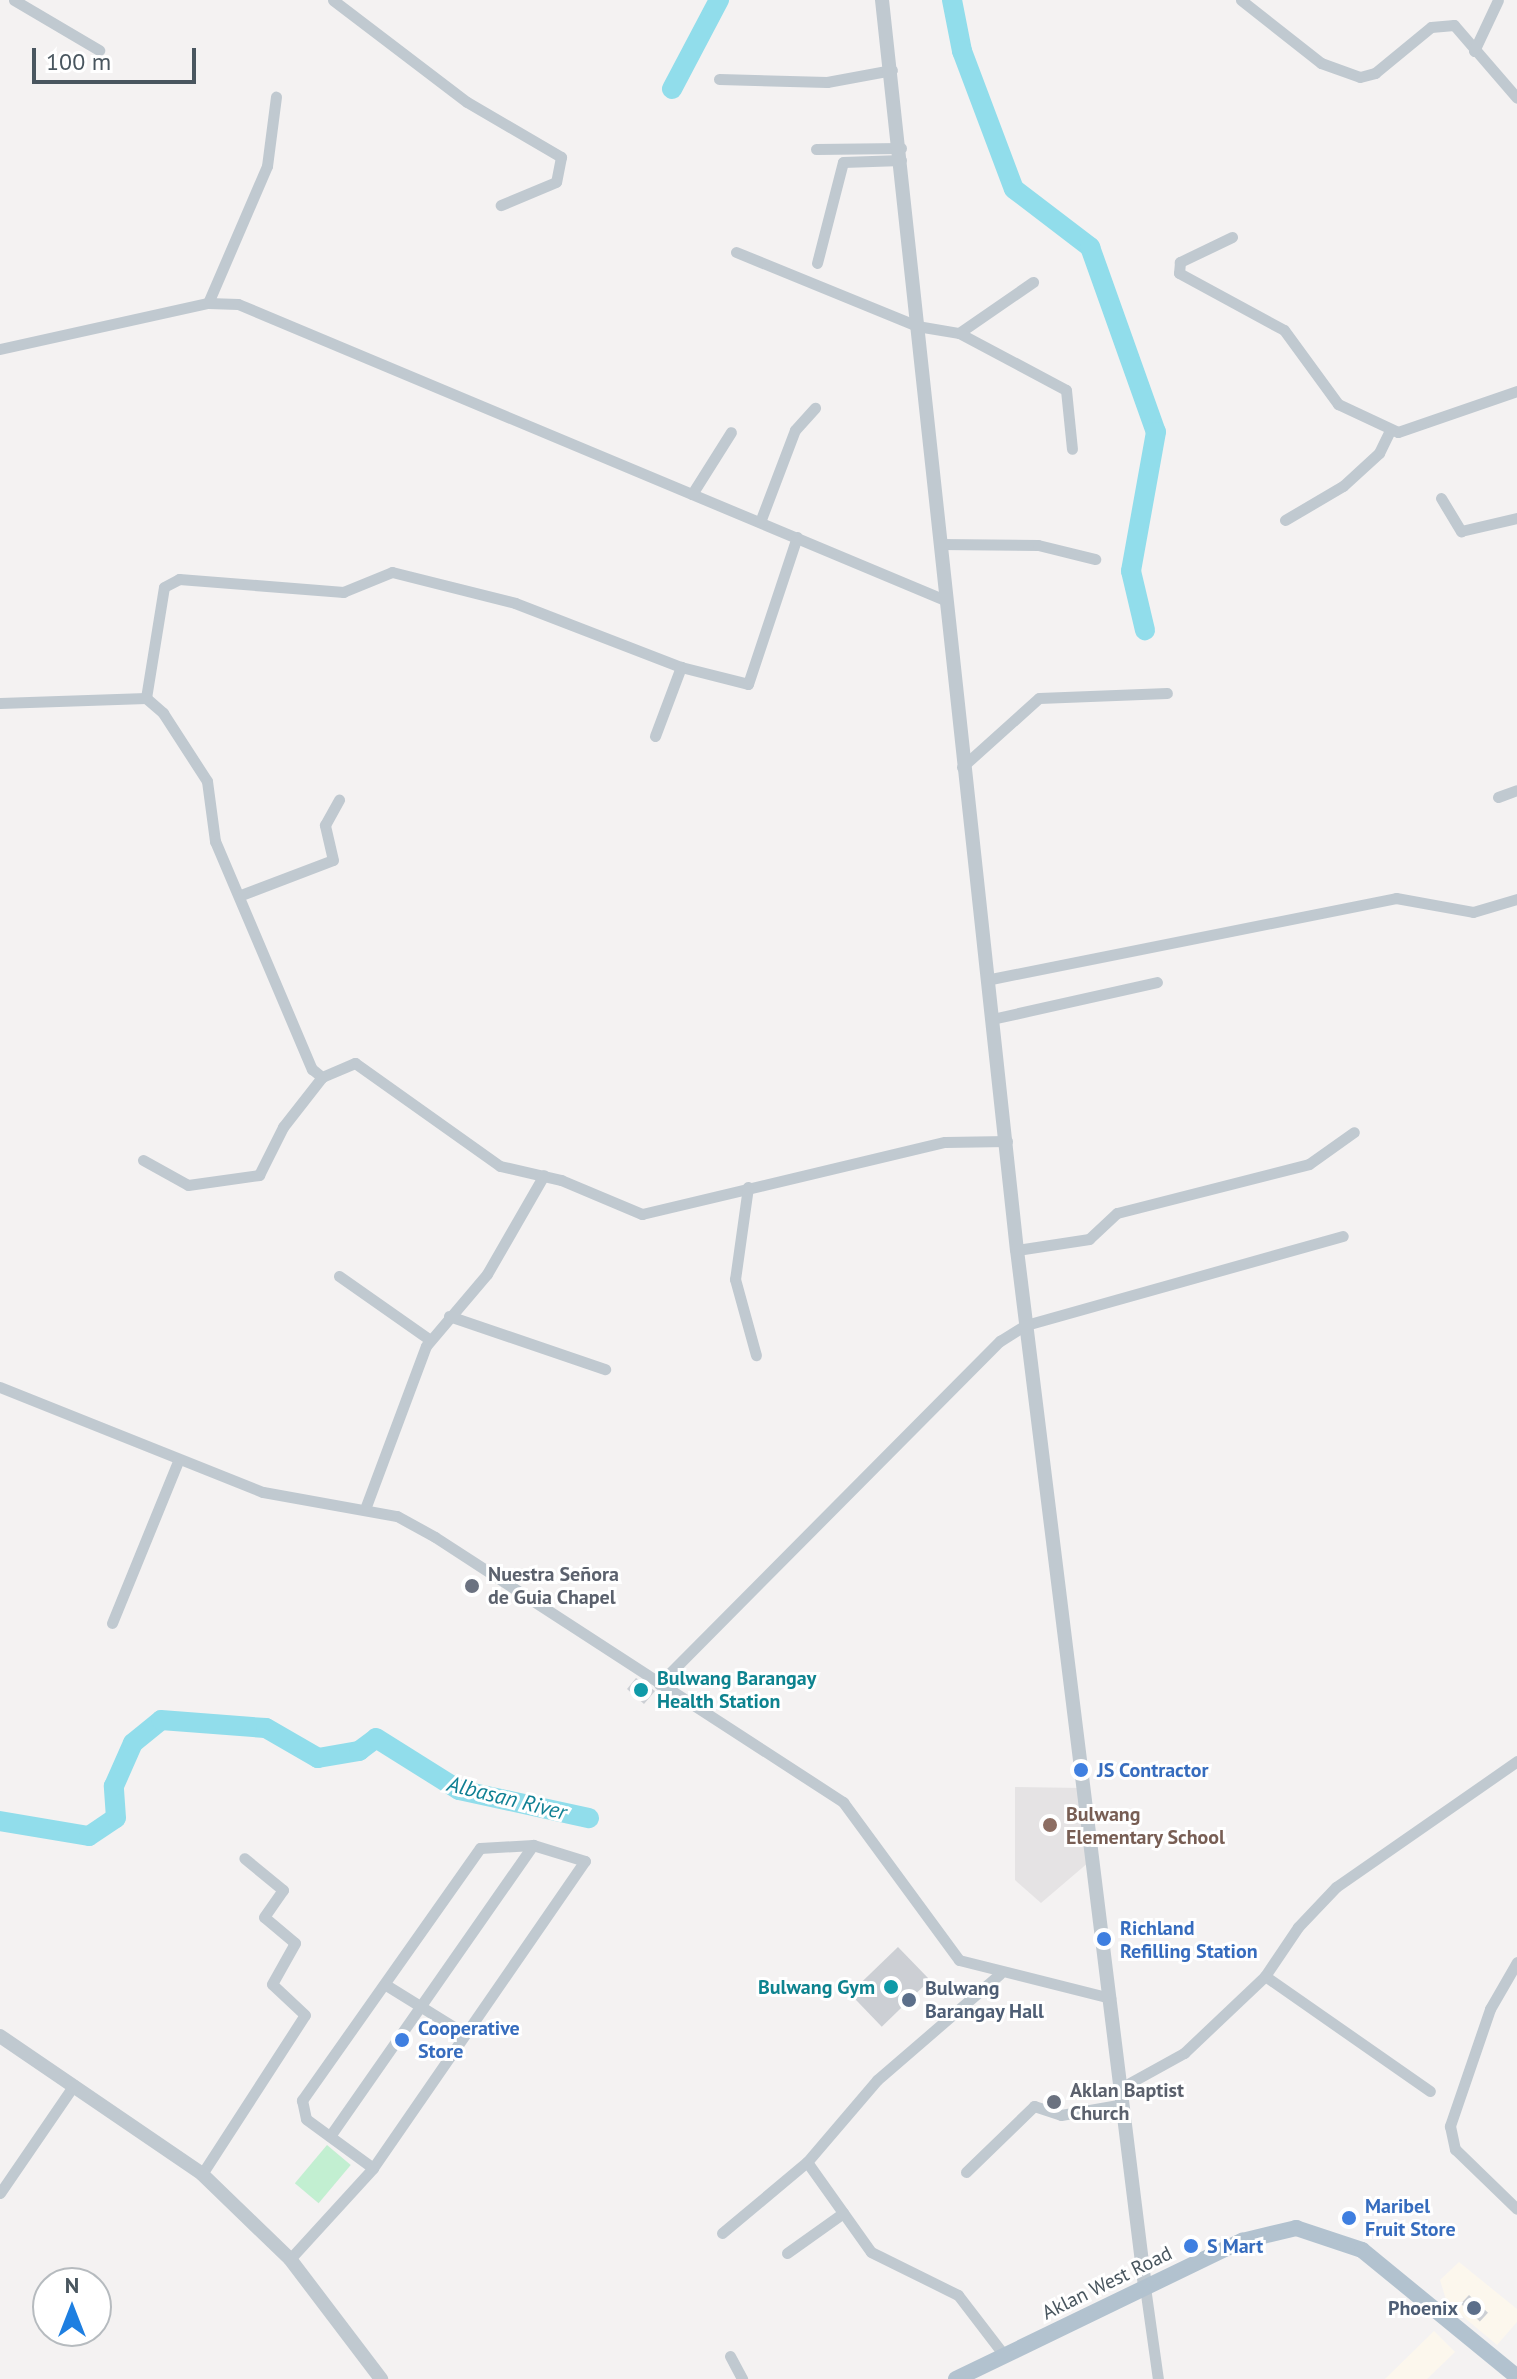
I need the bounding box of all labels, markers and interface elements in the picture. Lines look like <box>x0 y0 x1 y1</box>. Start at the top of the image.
scale bar <box>36 32 200 82</box>
text: 100 m <box>46 46 111 77</box>
place label: Nuestra Señora de Guia Chapel <box>488 1562 619 1609</box>
marker: Nuestra Señora de Guia Chapel <box>463 1577 481 1595</box>
place label: Bulwang Barangay Health Station <box>657 1666 816 1713</box>
marker: Bulwang Barangay Health Station <box>632 1681 650 1699</box>
place label: JS Contractor <box>1097 1758 1209 1782</box>
marker: JS Contractor <box>1072 1761 1090 1779</box>
water label: Albasan River <box>445 1770 569 1826</box>
place label: Bulwang Elementary School <box>1066 1802 1226 1849</box>
marker: Bulwang Elementary School <box>1041 1816 1059 1834</box>
place label: Richland Refilling Station <box>1120 1916 1258 1963</box>
marker: Richland Refilling Station <box>1095 1930 1113 1948</box>
place label: Bulwang Gym <box>758 1975 875 1999</box>
place label: Bulwang Barangay Hall <box>925 1976 1045 2023</box>
marker: Bulwang Gym <box>882 1978 900 1996</box>
marker: Bulwang Barangay Hall <box>900 1991 918 2009</box>
place label: Cooperative Store <box>418 2016 520 2063</box>
marker: Cooperative Store <box>393 2031 411 2049</box>
place label: Aklan Baptist Church <box>1070 2078 1184 2125</box>
marker: Aklan Baptist Church <box>1045 2093 1063 2111</box>
place label: Maribel Fruit Store <box>1365 2194 1456 2241</box>
marker: Maribel Fruit Store <box>1340 2209 1358 2227</box>
place label: S Mart <box>1207 2234 1263 2258</box>
marker: S Mart <box>1182 2237 1200 2255</box>
street label: Aklan West Road <box>1038 2241 1176 2325</box>
north arrow <box>32 2267 112 2347</box>
text: N <box>65 2271 79 2299</box>
place label: Phoenix <box>1388 2296 1458 2320</box>
marker: Phoenix <box>1465 2299 1483 2317</box>

